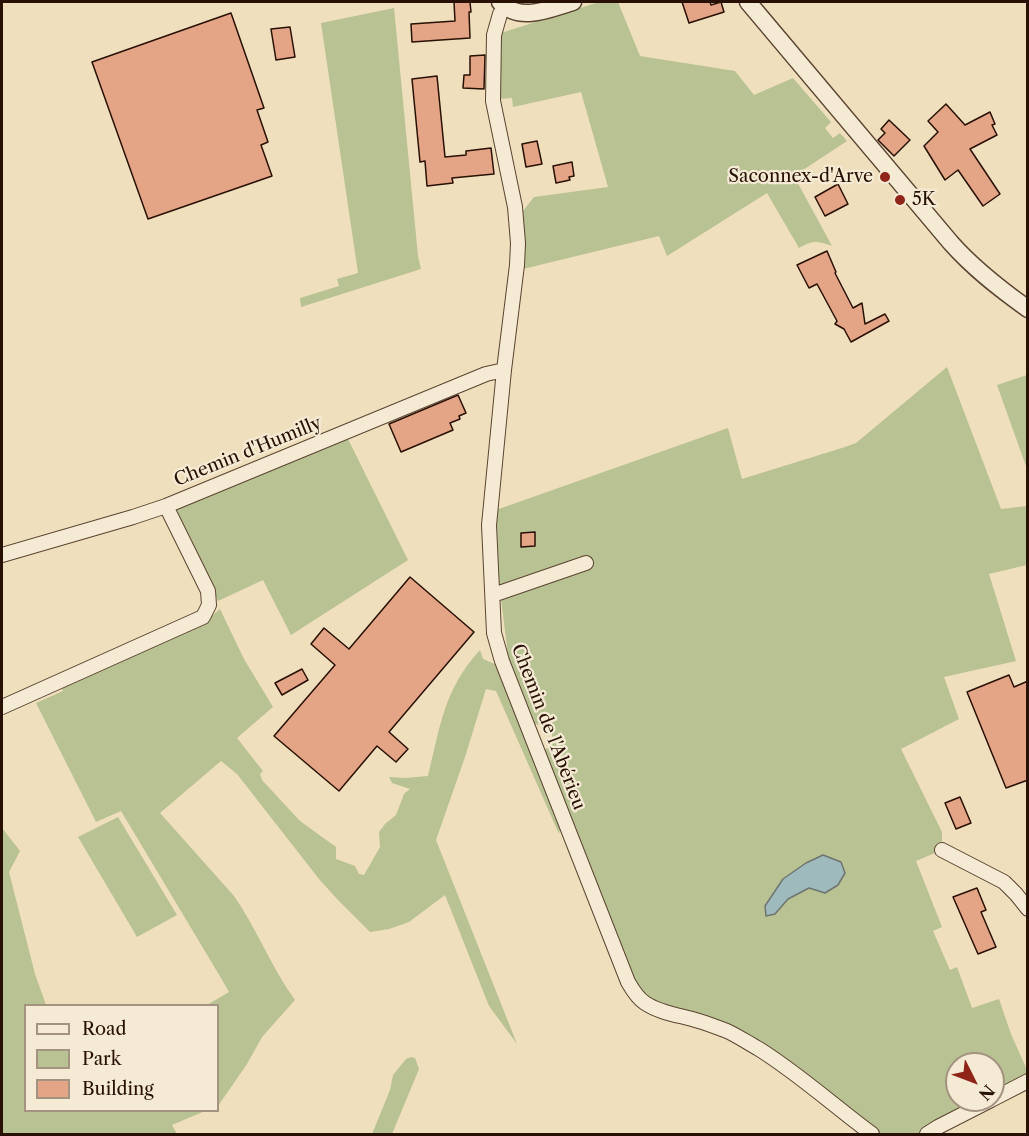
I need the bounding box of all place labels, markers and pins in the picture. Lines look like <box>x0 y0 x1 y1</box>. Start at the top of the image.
place label: Saconnex-d'Arve <box>728 166 873 188</box>
marker: Saconnex-d'Arve <box>878 170 892 184</box>
place label: 5K <box>912 189 936 211</box>
marker: 5K <box>893 193 907 207</box>

